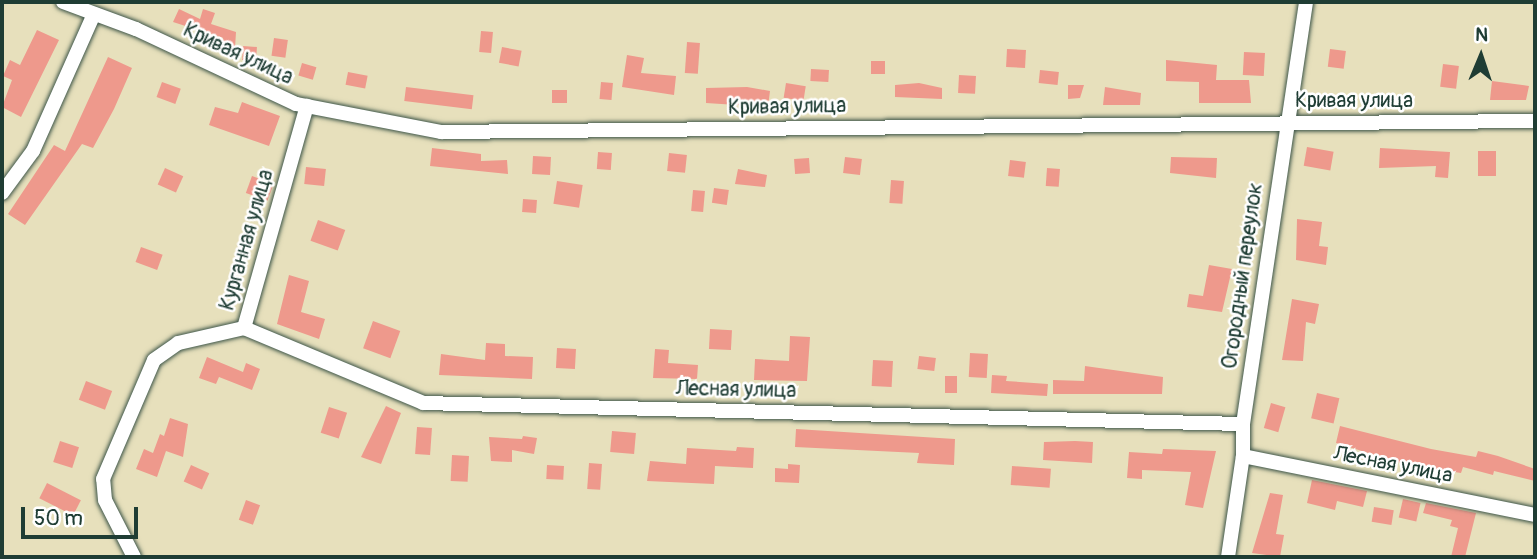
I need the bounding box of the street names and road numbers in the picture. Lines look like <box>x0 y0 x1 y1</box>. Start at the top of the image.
street label: Кривая улица <box>179 18 297 90</box>
street label: Кривая улица <box>1295 88 1413 114</box>
street label: Кривая улица <box>728 93 846 121</box>
street label: Курганная улица <box>215 167 279 313</box>
street label: Огородный переулок <box>1217 181 1269 371</box>
street label: Лесная улица <box>675 376 797 404</box>
street label: Лесная улица <box>1331 441 1455 489</box>

